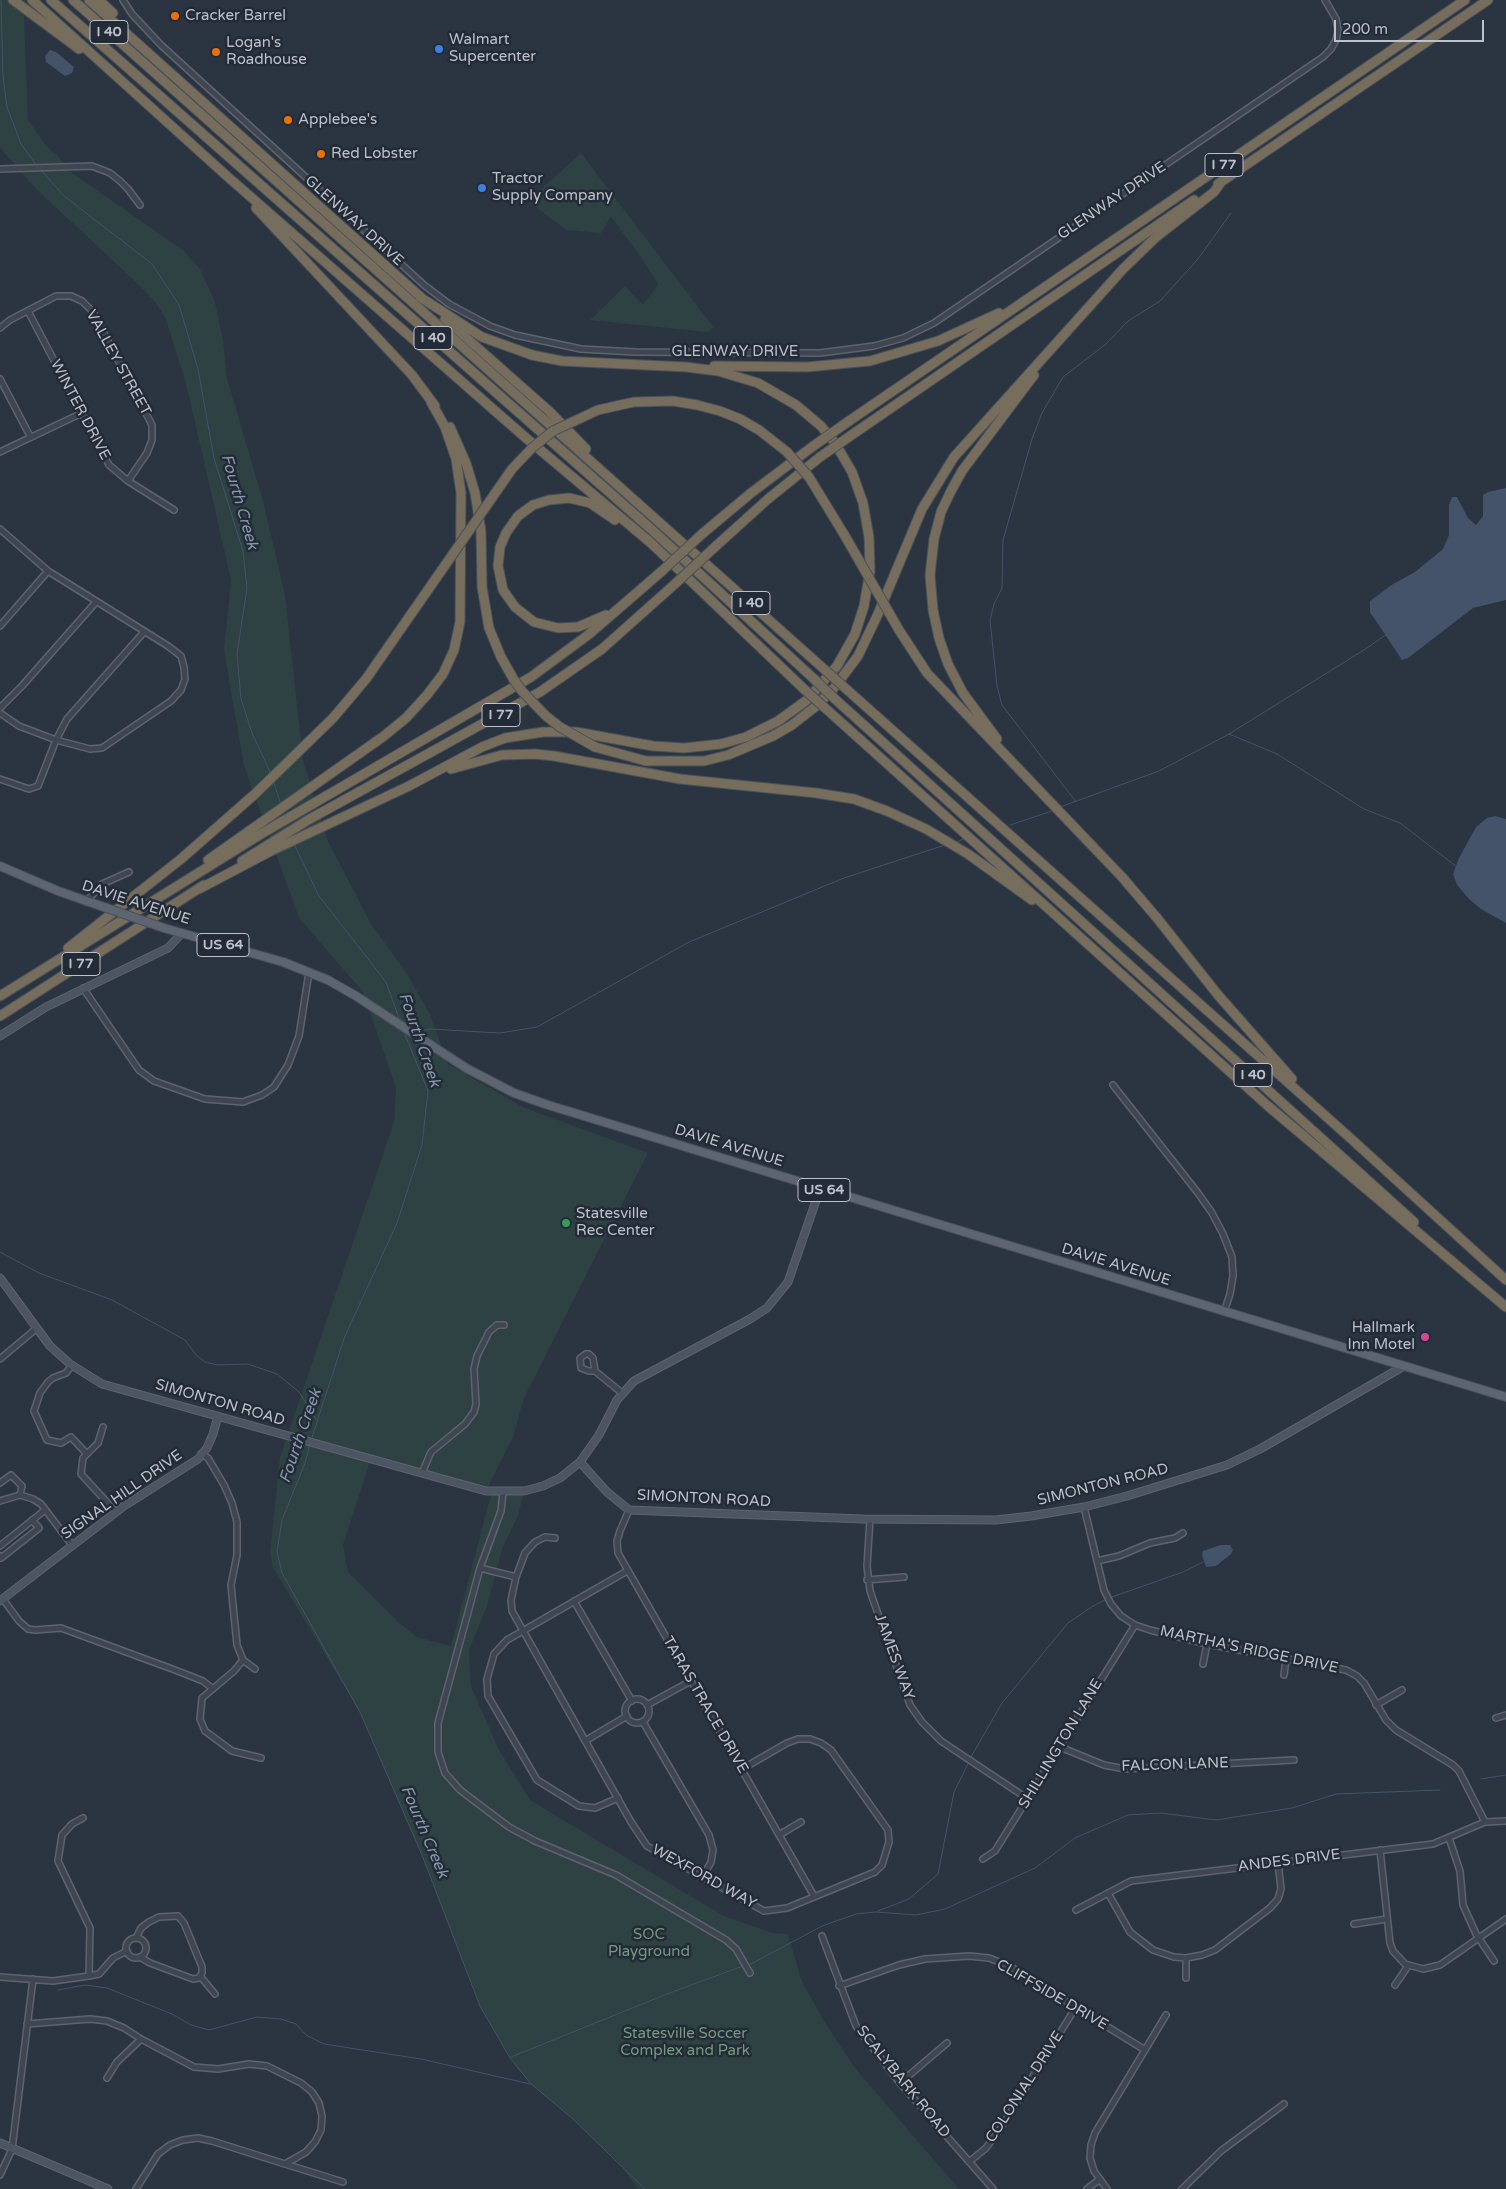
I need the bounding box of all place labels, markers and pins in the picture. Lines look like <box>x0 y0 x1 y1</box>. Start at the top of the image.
place label: Cracker Barrel <box>185 7 286 25</box>
marker: Cracker Barrel <box>169 10 181 22</box>
place label: Walmart Supercenter <box>449 31 536 66</box>
place label: Logan's Roadhouse <box>226 34 307 69</box>
marker: Walmart Supercenter <box>433 43 445 55</box>
marker: Logan's Roadhouse <box>210 46 222 58</box>
place label: Applebee's <box>298 111 377 129</box>
marker: Applebee's <box>282 114 294 126</box>
place label: Red Lobster <box>331 145 418 163</box>
marker: Red Lobster <box>315 148 327 160</box>
place label: Tractor Supply Company <box>492 170 613 205</box>
marker: Tractor Supply Company <box>476 182 488 194</box>
place label: Statesville Rec Center <box>576 1205 655 1240</box>
marker: Statesville Rec Center <box>560 1217 572 1229</box>
place label: Hallmark Inn Motel <box>1348 1319 1415 1354</box>
marker: Hallmark Inn Motel <box>1419 1331 1431 1343</box>

